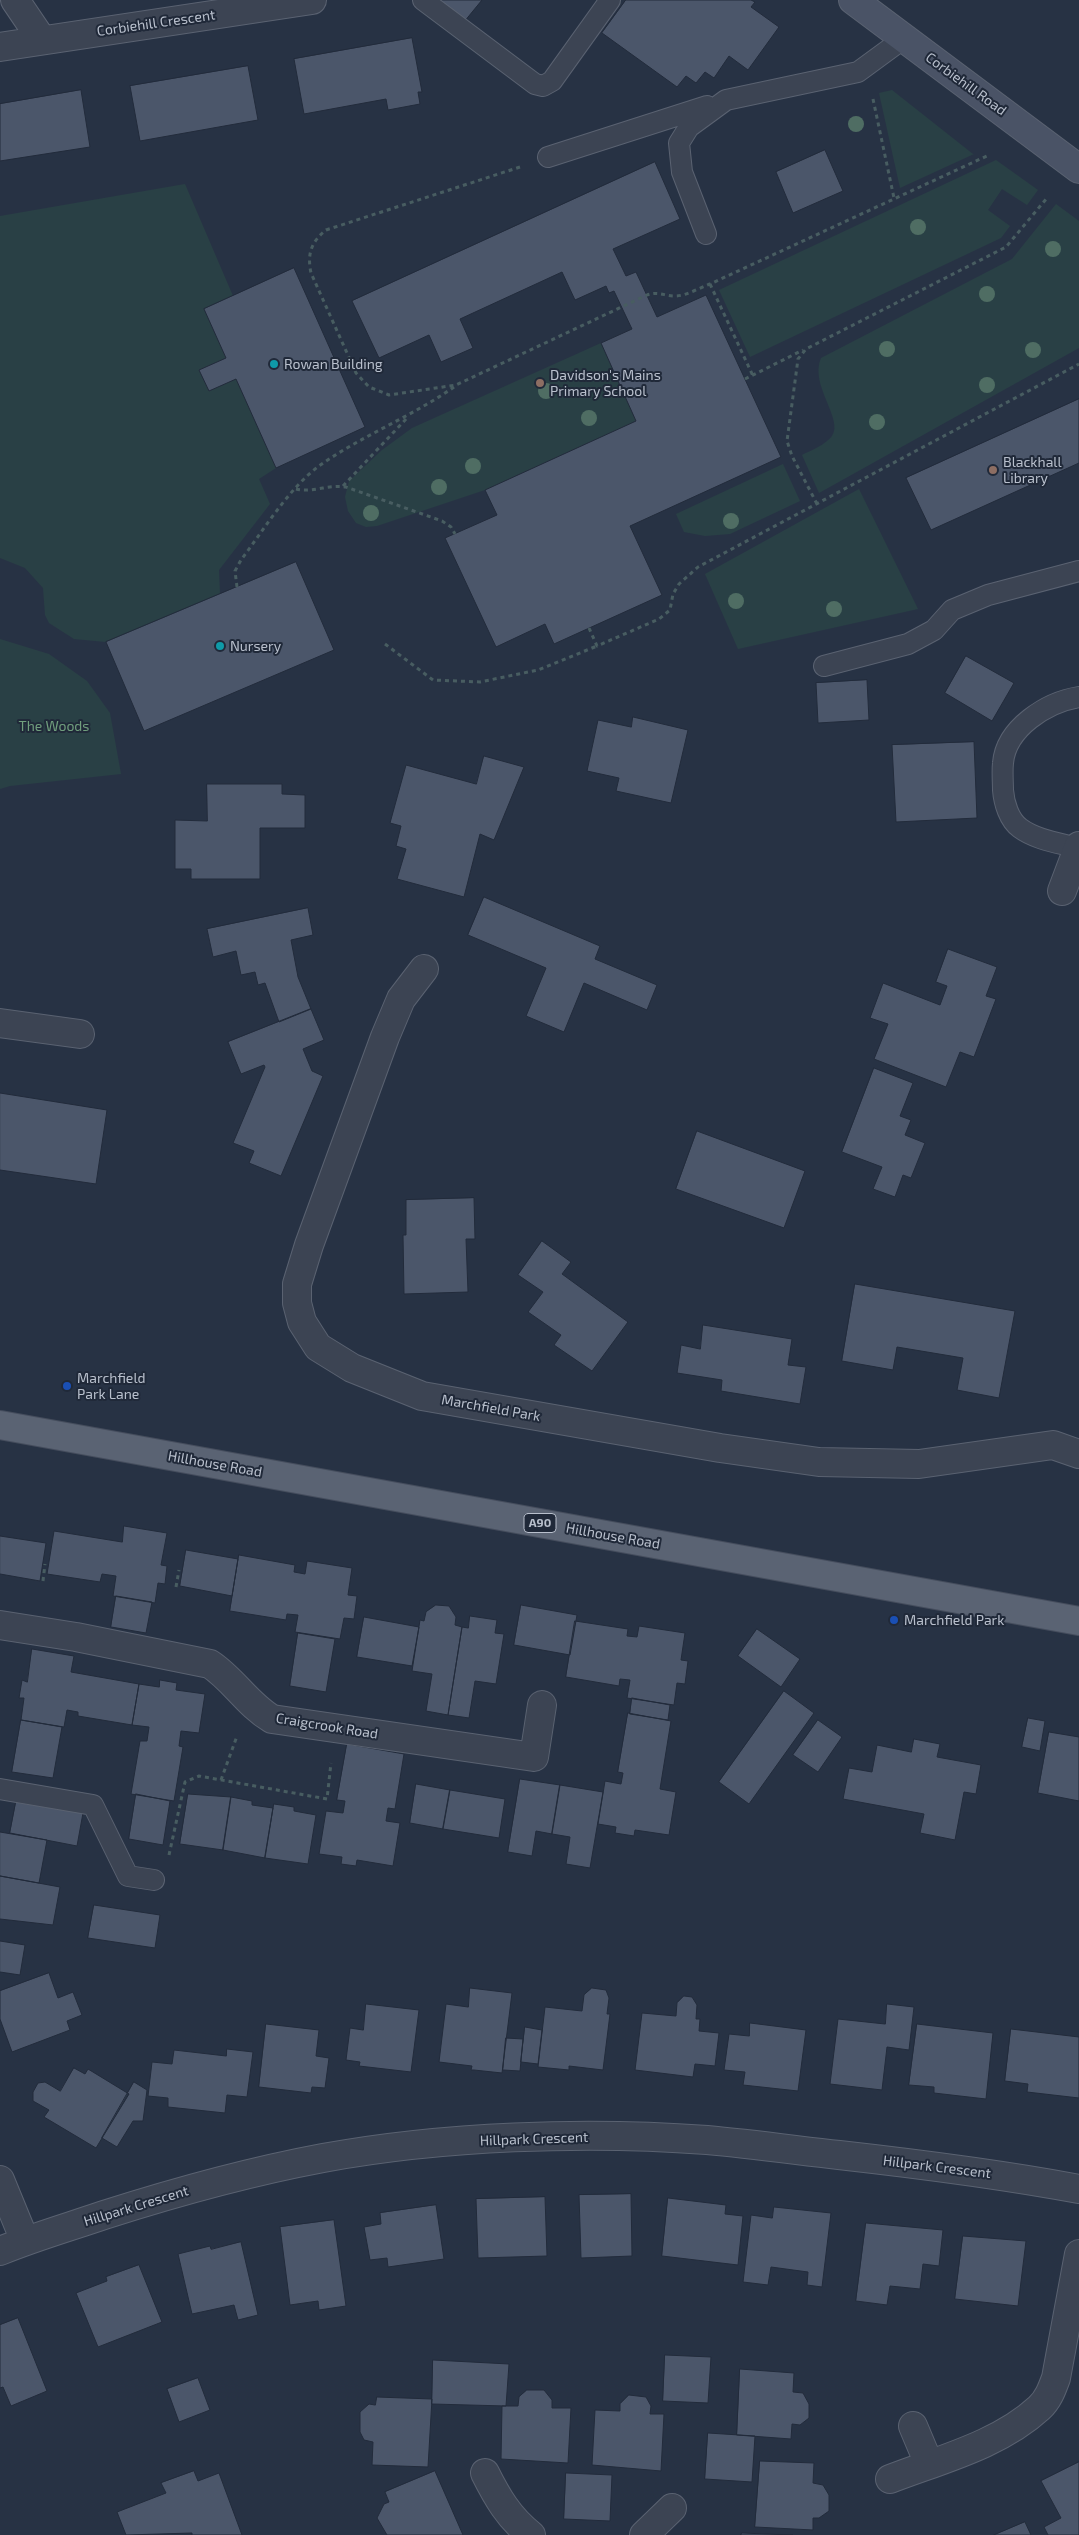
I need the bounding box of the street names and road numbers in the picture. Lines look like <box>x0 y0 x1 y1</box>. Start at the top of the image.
street label: Corbiehill Crescent <box>96 6 216 40</box>
street label: Corbiehill Road <box>922 49 1010 119</box>
street label: Marchfield Park <box>440 1391 542 1425</box>
street label: Hillhouse Road <box>167 1447 263 1481</box>
road number: A90 <box>524 1514 556 1532</box>
street label: Hillhouse Road <box>565 1519 661 1553</box>
street label: Craigcrook Road <box>275 1710 379 1742</box>
street label: Hillpark Crescent <box>479 2129 589 2149</box>
street label: Hillpark Crescent <box>882 2152 992 2182</box>
street label: Hillpark Crescent <box>82 2182 190 2230</box>

